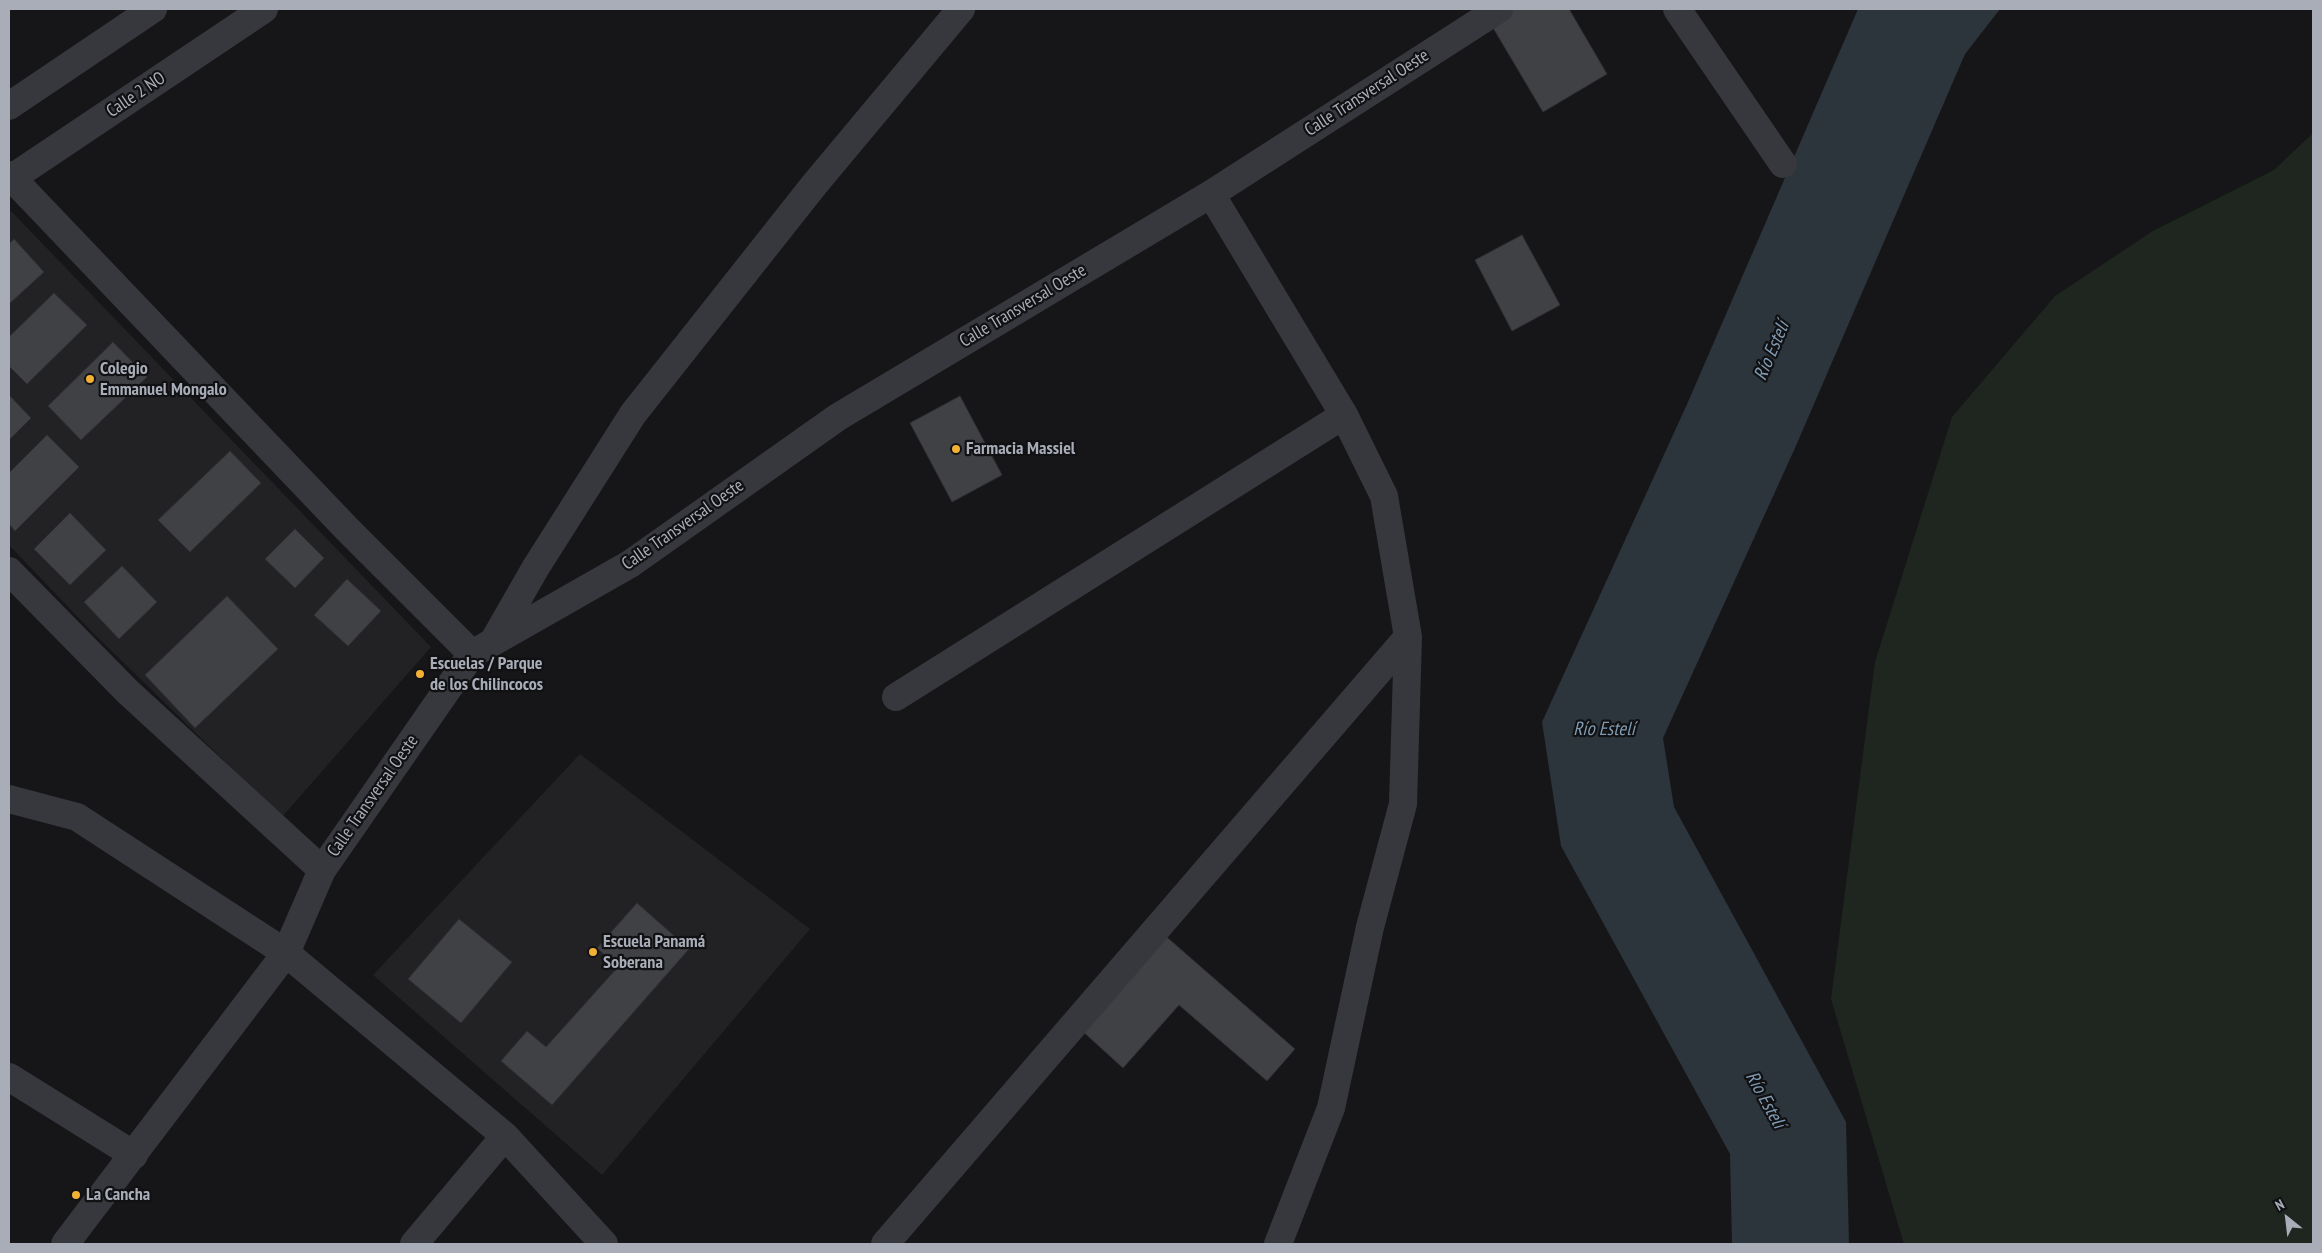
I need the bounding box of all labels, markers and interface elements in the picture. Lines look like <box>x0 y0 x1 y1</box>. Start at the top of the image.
street label: Calle Transversal Oeste <box>1301 45 1433 141</box>
street label: Calle 2 NO <box>102 68 170 122</box>
street label: Calle Transversal Oeste <box>956 260 1090 352</box>
water label: Río Estelí <box>1749 318 1795 384</box>
place label: Colegio Emmanuel Mongalo <box>100 358 227 400</box>
marker: Colegio Emmanuel Mongalo <box>84 373 96 385</box>
place label: Farmacia Massiel <box>966 438 1075 460</box>
marker: Farmacia Massiel <box>950 443 962 455</box>
street label: Calle Transversal Oeste <box>618 475 748 575</box>
place label: Escuelas / Parque de los Chilincocos <box>430 653 543 696</box>
marker: Escuelas / Parque de los Chilincocos <box>414 668 426 680</box>
water label: Río Estelí <box>1573 719 1635 741</box>
street label: Calle Transversal Oeste <box>323 731 423 861</box>
place label: Escuela Panamá Soberana <box>603 931 705 974</box>
marker: Escuela Panamá Soberana <box>587 946 599 958</box>
water label: Río Estelí <box>1740 1068 1790 1132</box>
place label: La Cancha <box>86 1184 150 1206</box>
marker: La Cancha <box>70 1189 82 1201</box>
north arrow <box>2262 1193 2312 1243</box>
text: N <box>2272 1195 2287 1215</box>

